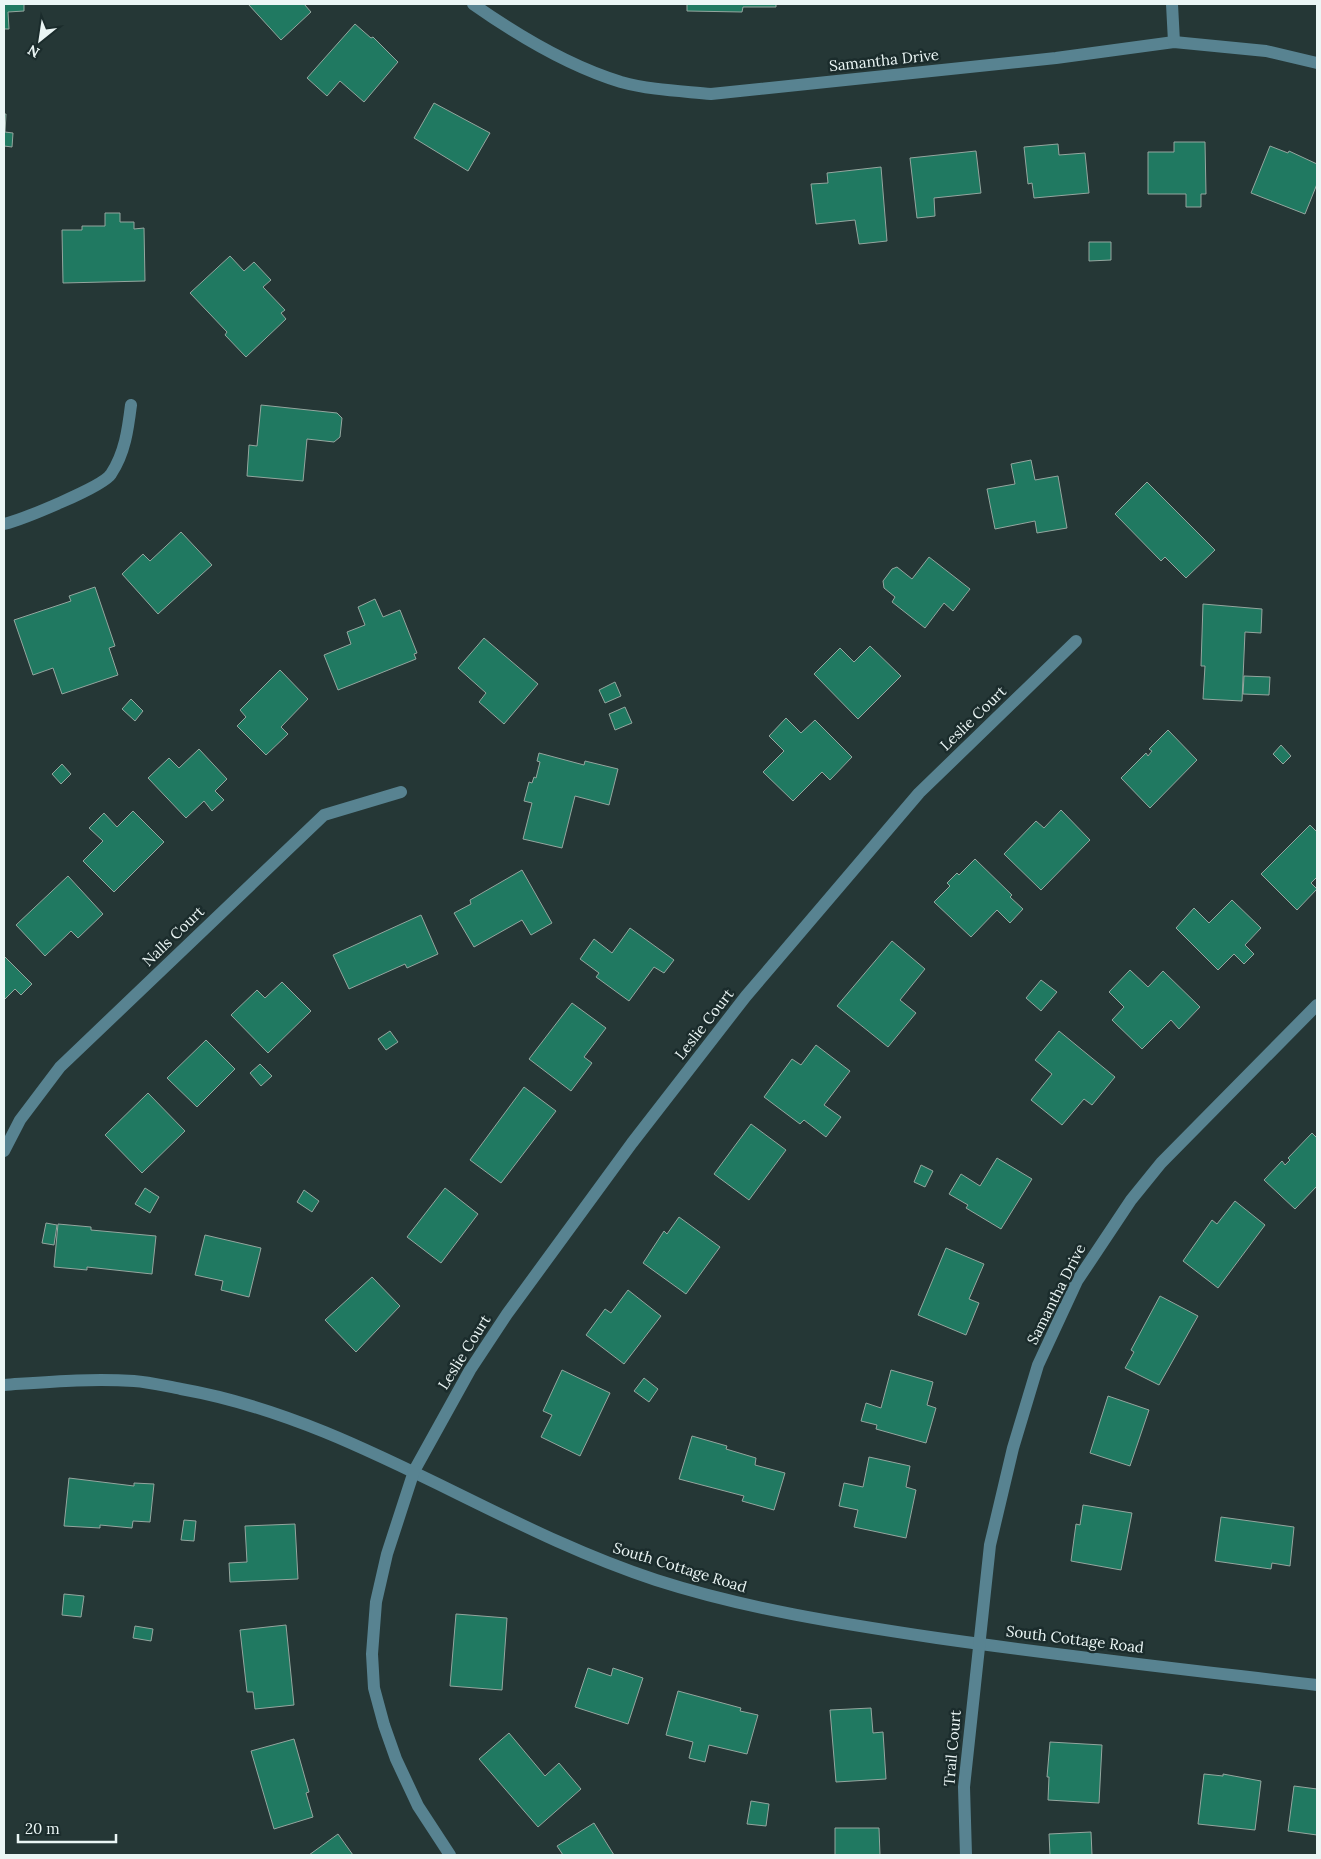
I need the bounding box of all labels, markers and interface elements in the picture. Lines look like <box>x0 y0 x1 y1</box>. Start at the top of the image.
north arrow <box>15 15 65 65</box>
text: N <box>24 41 43 62</box>
street label: Samantha Drive <box>828 45 940 75</box>
street label: Leslie Court <box>936 682 1010 754</box>
street label: Nalls Court <box>138 902 208 970</box>
street label: Leslie Court <box>670 985 738 1063</box>
street label: Samantha Drive <box>1022 1241 1090 1347</box>
street label: Leslie Court <box>433 1311 495 1393</box>
street label: South Cottage Road <box>611 1538 749 1596</box>
street label: South Cottage Road <box>1005 1621 1145 1657</box>
street label: Trail Court <box>939 1709 965 1787</box>
scale bar <box>18 1812 115 1844</box>
text: 20 m <box>25 1819 60 1838</box>

